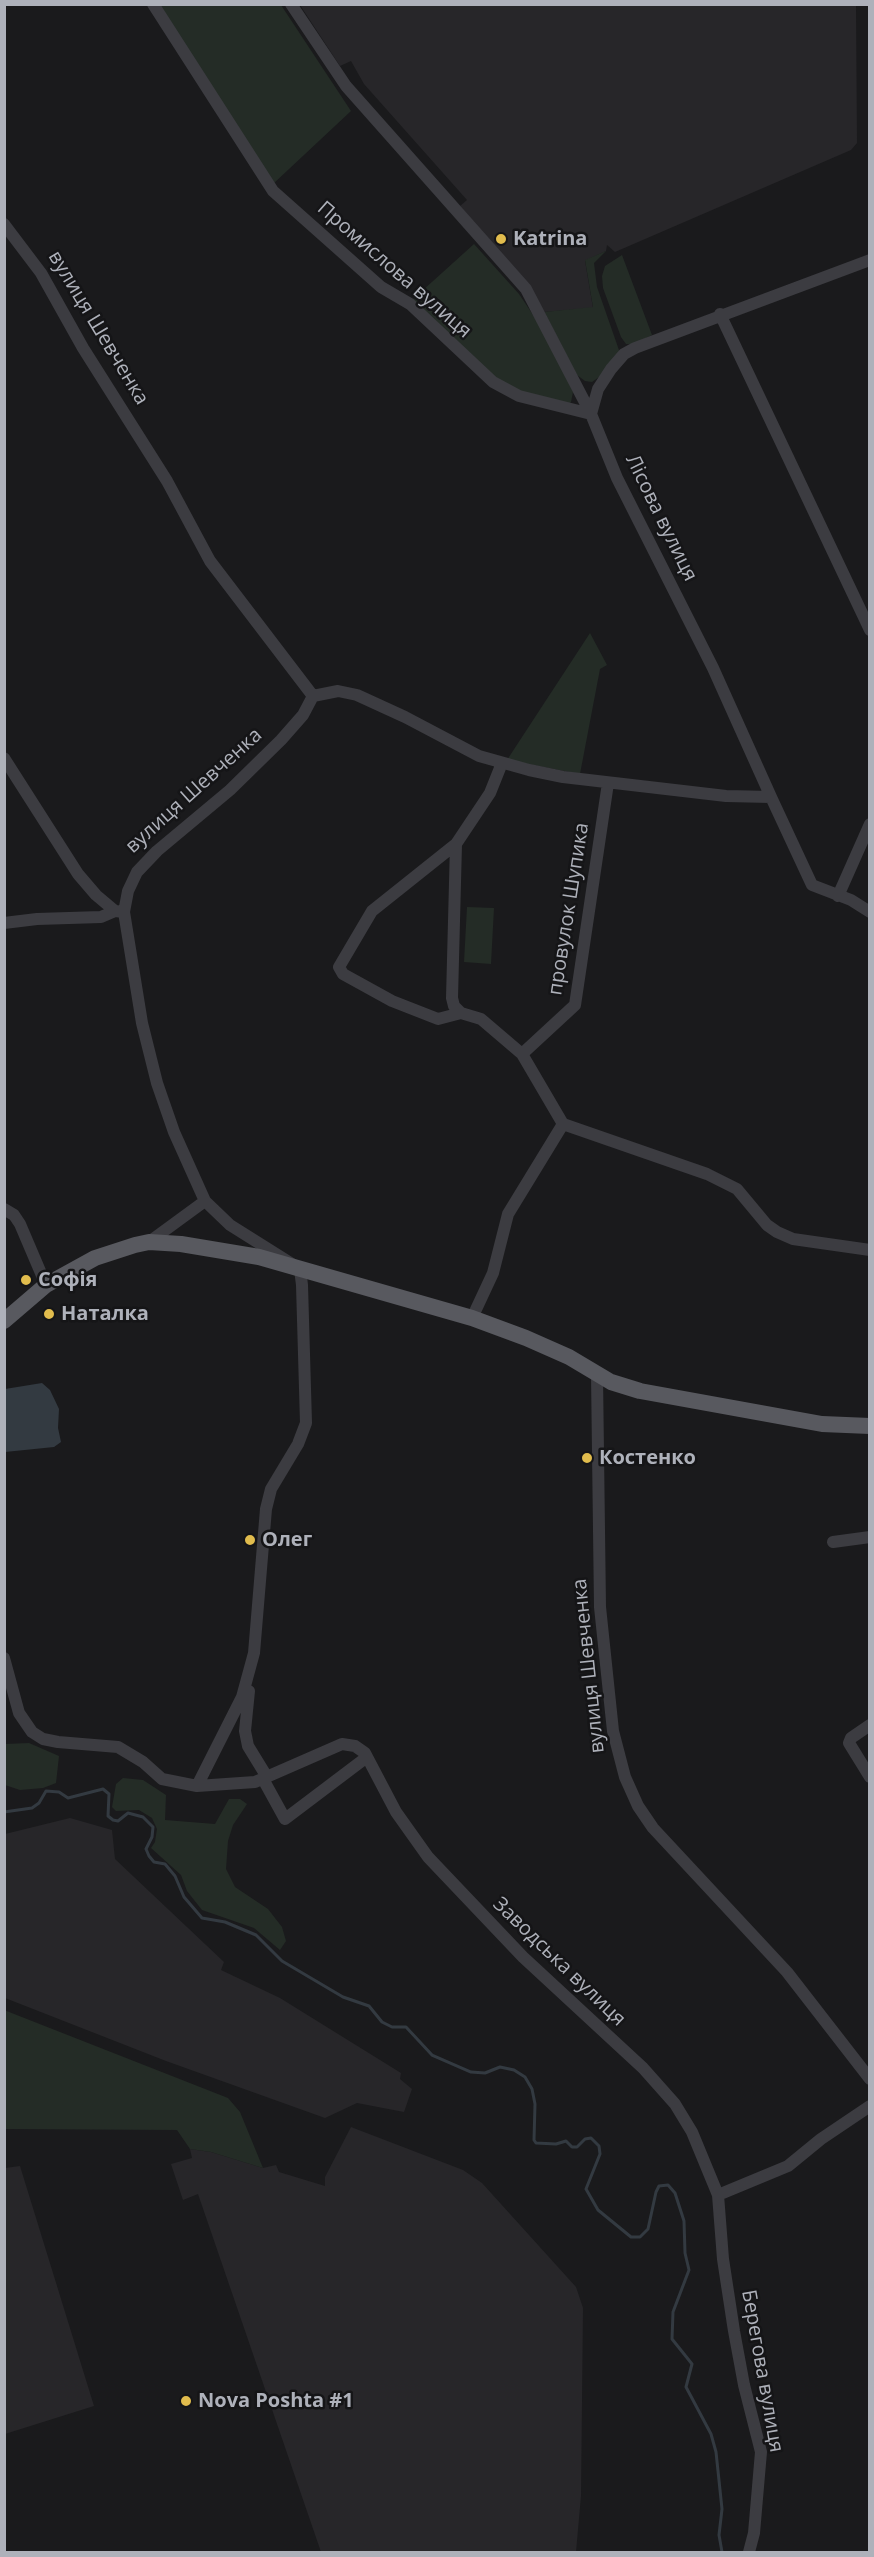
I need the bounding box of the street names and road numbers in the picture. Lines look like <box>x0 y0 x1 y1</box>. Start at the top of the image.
street label: Промислова вулиця <box>312 197 476 343</box>
street label: вулиця Шевченка <box>43 247 153 409</box>
street label: Лісова вулиця <box>620 451 702 585</box>
street label: вулиця Шевченка <box>121 723 267 859</box>
street label: провулок Шупика <box>544 821 594 997</box>
street label: вулиця Шевченка <box>568 1578 610 1754</box>
street label: Заводська вулиця <box>488 1893 630 2031</box>
street label: Берегова вулиця <box>736 2288 788 2454</box>

